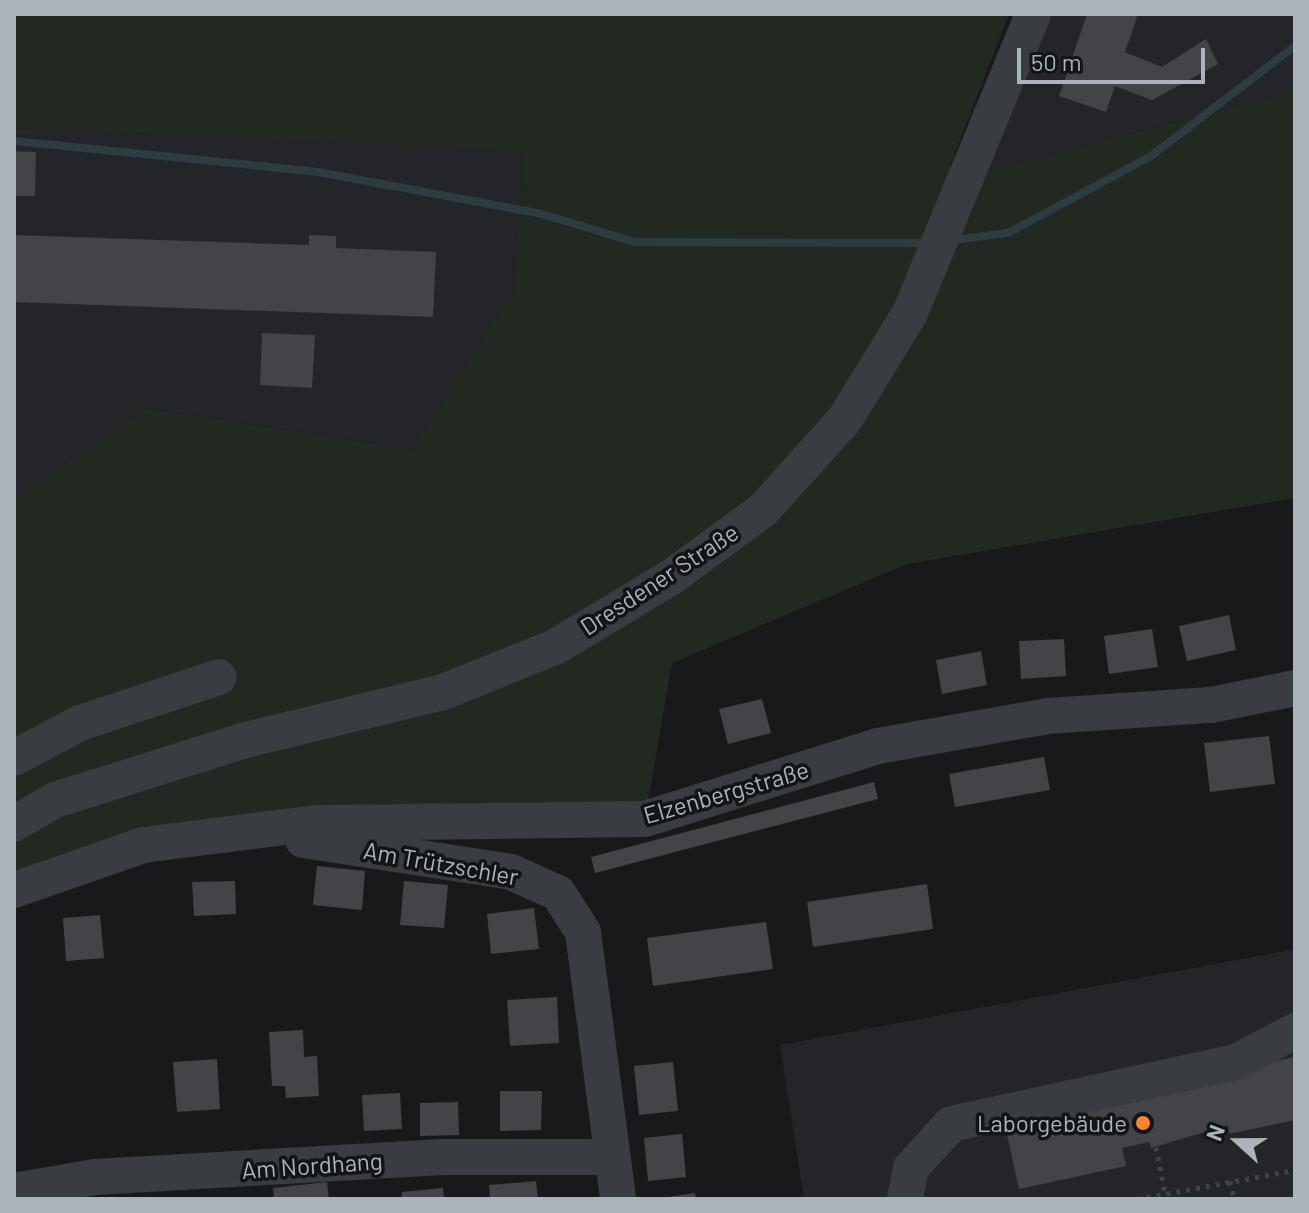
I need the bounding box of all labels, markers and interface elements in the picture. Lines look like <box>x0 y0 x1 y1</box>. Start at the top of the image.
scale bar <box>1021 32 1209 82</box>
text: 50 m <box>1031 47 1082 76</box>
street label: Dresdener Straße <box>575 517 743 641</box>
street label: Elzenbergstraße <box>640 755 812 829</box>
street label: Am Trützschler <box>361 835 521 891</box>
north arrow <box>1197 1101 1277 1181</box>
place label: Laborgebäude <box>977 1109 1127 1137</box>
marker: Laborgebäude <box>1134 1114 1152 1132</box>
text: N <box>1200 1121 1229 1144</box>
street label: Am Nordhang <box>241 1146 383 1184</box>

